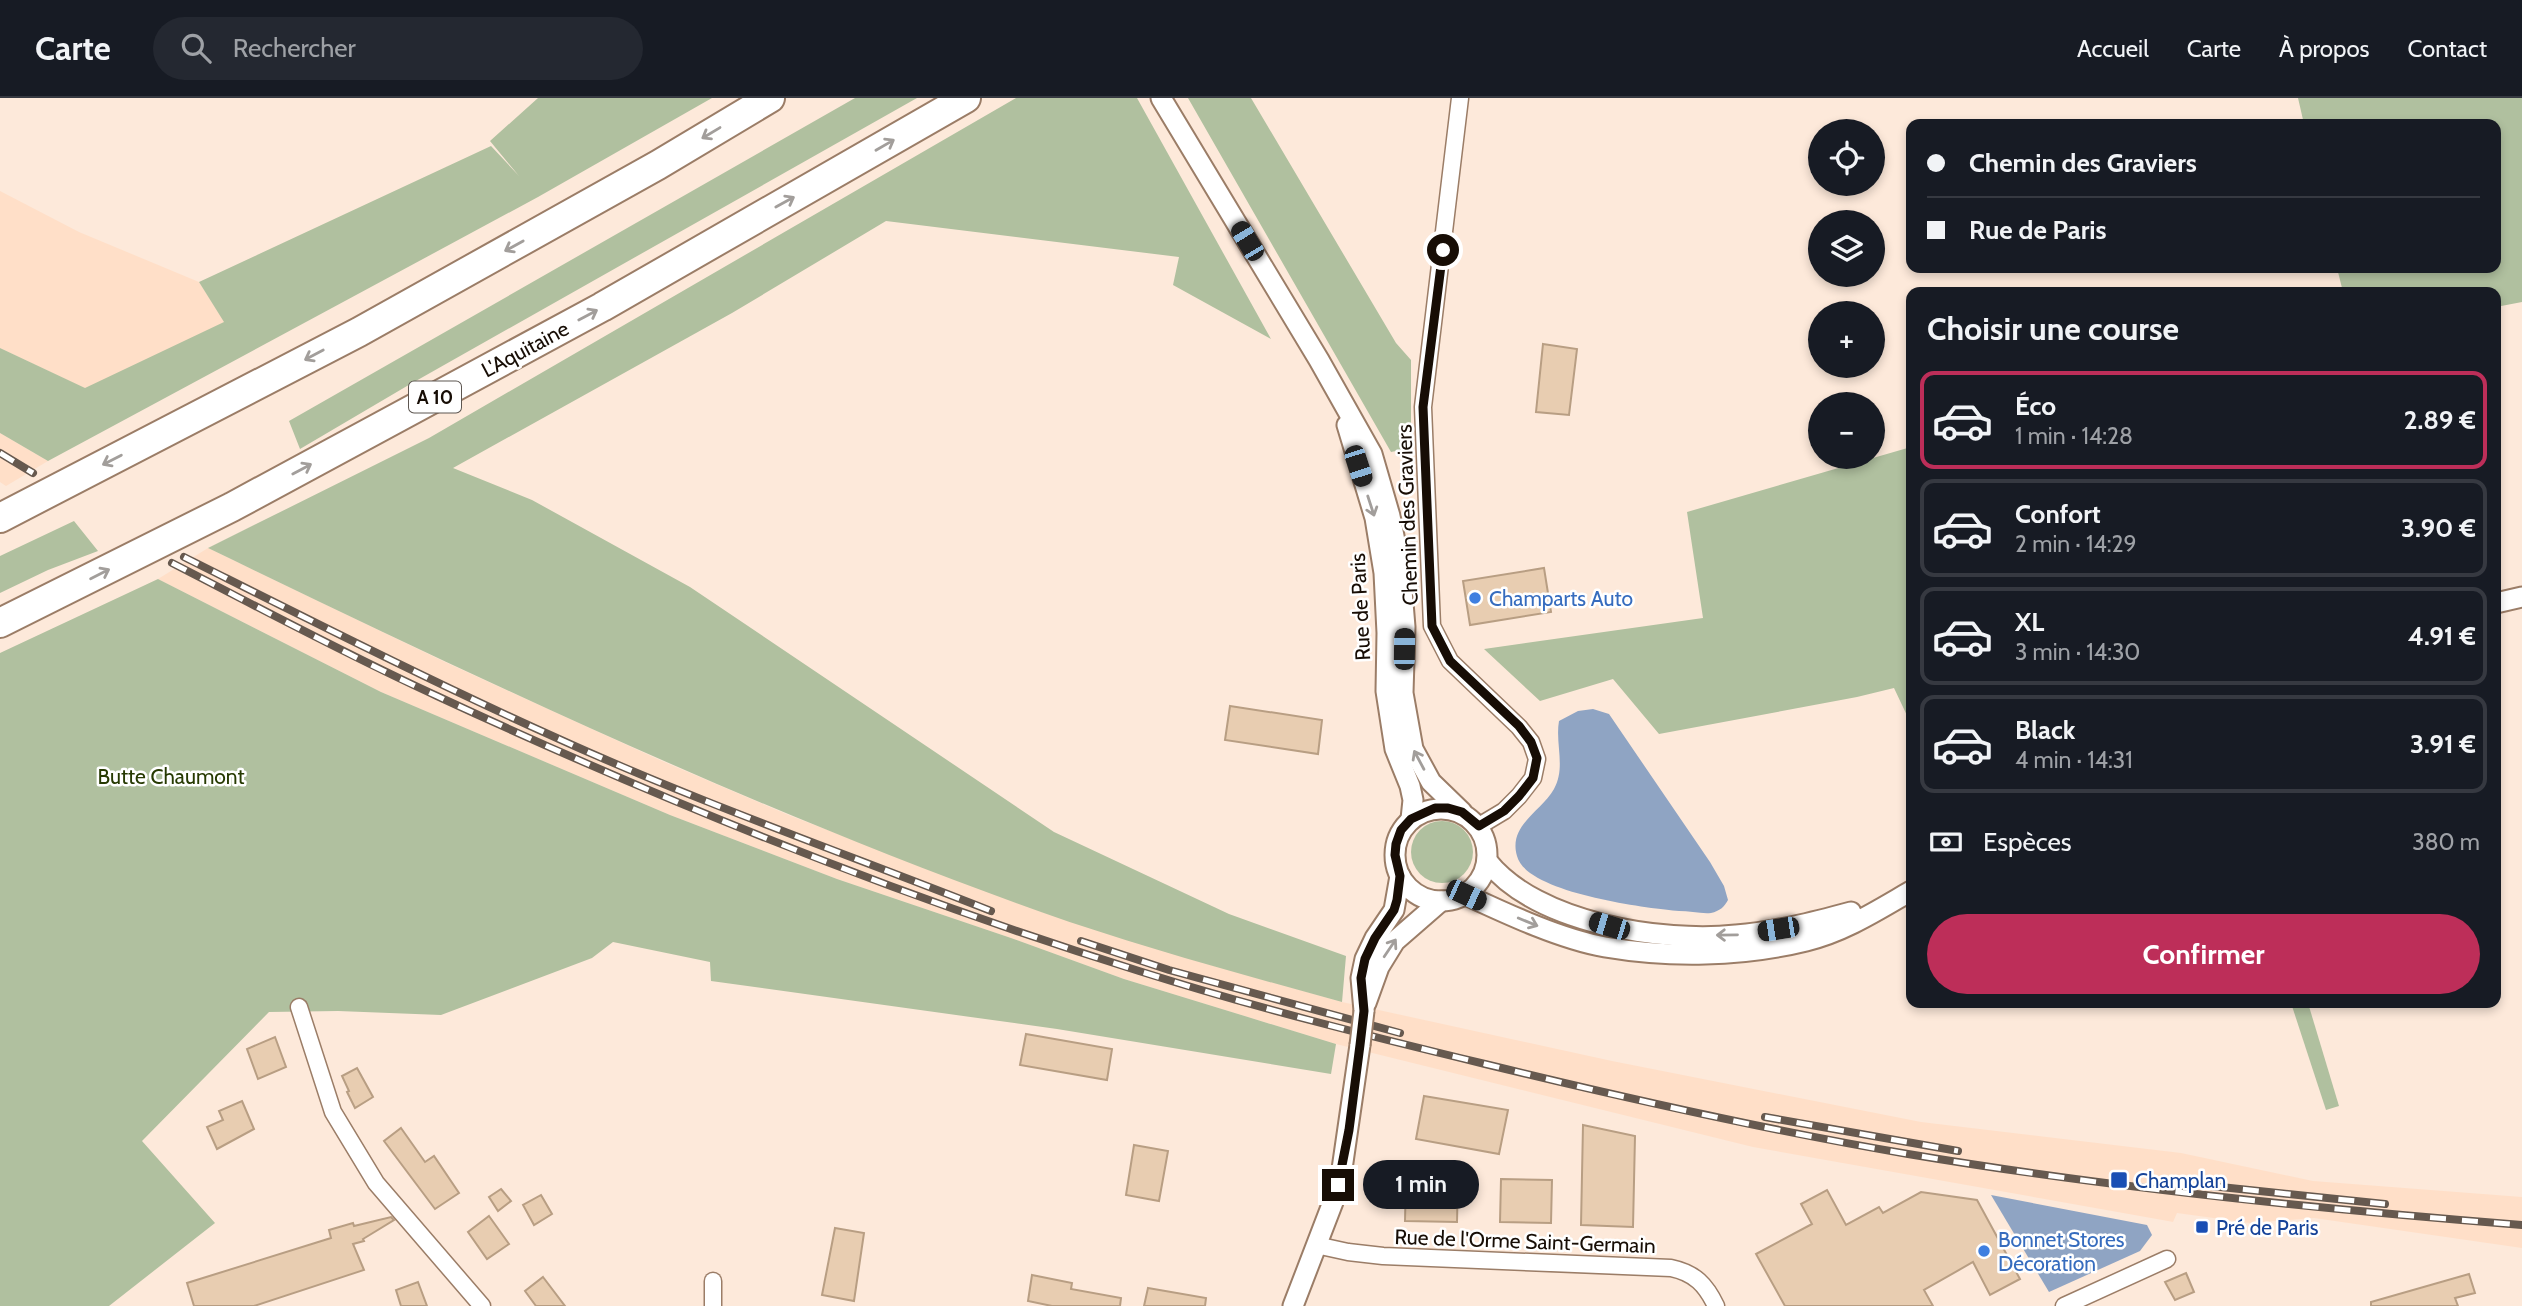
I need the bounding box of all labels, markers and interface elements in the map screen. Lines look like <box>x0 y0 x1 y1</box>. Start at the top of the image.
search box <box>153 17 643 80</box>
text: Carte <box>35 28 111 68</box>
icon: search <box>177 29 215 67</box>
text: Rechercher <box>233 32 356 64</box>
text: Accueil <box>2077 34 2149 63</box>
text: Carte <box>2187 34 2241 63</box>
text: À propos <box>2279 34 2370 63</box>
text: Contact <box>2408 34 2487 63</box>
map controls <box>1808 119 1885 469</box>
button: locate <box>1808 119 1885 196</box>
one-way arrow <box>702 126 722 140</box>
one-way arrow <box>874 138 894 152</box>
text: Chemin des Graviers <box>1969 147 2197 179</box>
one-way arrow <box>775 195 795 209</box>
button: layers <box>1808 210 1885 287</box>
text: Rue de Paris <box>1969 214 2107 246</box>
car <box>1228 218 1267 264</box>
route start <box>1427 234 1459 266</box>
one-way arrow <box>504 240 525 253</box>
button: + <box>1808 301 1885 378</box>
one-way arrow <box>577 308 598 321</box>
text: Choisir une course <box>1927 309 2179 348</box>
street label: L'Aquitaine <box>477 315 573 382</box>
one-way arrow <box>305 349 325 363</box>
road number: A 10 <box>409 382 461 412</box>
icon: car <box>1931 389 1994 452</box>
text: Éco <box>2015 390 2056 422</box>
button: − <box>1808 392 1885 469</box>
text: 2.89 € <box>2404 404 2476 436</box>
text: 1 min · 14:28 <box>2015 422 2133 450</box>
street label: Chemin des Graviers <box>1391 424 1423 606</box>
car <box>1342 443 1375 489</box>
one-way arrow <box>103 454 123 468</box>
one-way arrow <box>291 462 311 476</box>
one-way arrow <box>1366 495 1379 517</box>
icon: car <box>1931 497 1994 560</box>
text: Confort <box>2015 498 2101 530</box>
text: 3.90 € <box>2401 512 2476 544</box>
text: 2 min · 14:29 <box>2015 530 2137 558</box>
street label: Rue de Paris <box>1345 552 1375 661</box>
one-way arrow <box>89 567 110 581</box>
place label: Champarts Auto <box>1489 586 1633 611</box>
marker: Champarts Auto <box>1467 590 1483 606</box>
icon: car <box>1931 605 1994 668</box>
text: XL <box>2015 606 2044 638</box>
text: 4.91 € <box>2408 620 2476 652</box>
car <box>1394 628 1415 670</box>
text: 3 min · 14:30 <box>2015 638 2140 666</box>
icon: car <box>1931 713 1994 776</box>
text: Black <box>2015 714 2075 746</box>
text: 3.91 € <box>2410 728 2476 760</box>
text: 4 min · 14:31 <box>2015 746 2133 774</box>
one-way arrow <box>1412 750 1425 771</box>
park label: Butte Chaumont <box>98 764 245 789</box>
icon: cash <box>1927 823 1965 861</box>
text: Espèces <box>1983 826 2072 858</box>
text: 380 m <box>2412 828 2480 856</box>
car <box>1443 877 1490 913</box>
car <box>1586 910 1633 942</box>
button: Confirmer <box>1927 914 2480 994</box>
car <box>1756 915 1801 943</box>
one-way arrow <box>1517 916 1539 929</box>
one-way arrow <box>1716 928 1739 942</box>
one-way arrow <box>1383 939 1397 958</box>
callout: 1 min <box>1362 1160 1478 1210</box>
place label: Champlan <box>2135 1168 2226 1193</box>
route end <box>1322 1169 1354 1201</box>
text: 1 min <box>1395 1170 1447 1198</box>
marker: Champlan <box>2109 1170 2129 1190</box>
place label: Pré de Paris <box>2216 1215 2319 1240</box>
marker: Pré de Paris <box>2194 1219 2210 1235</box>
street label: Rue de l'Orme Saint-Germain <box>1394 1224 1656 1258</box>
place label: Bonnet Stores Décoration <box>1998 1227 2125 1276</box>
marker: Bonnet Stores Décoration <box>1976 1243 1992 1259</box>

